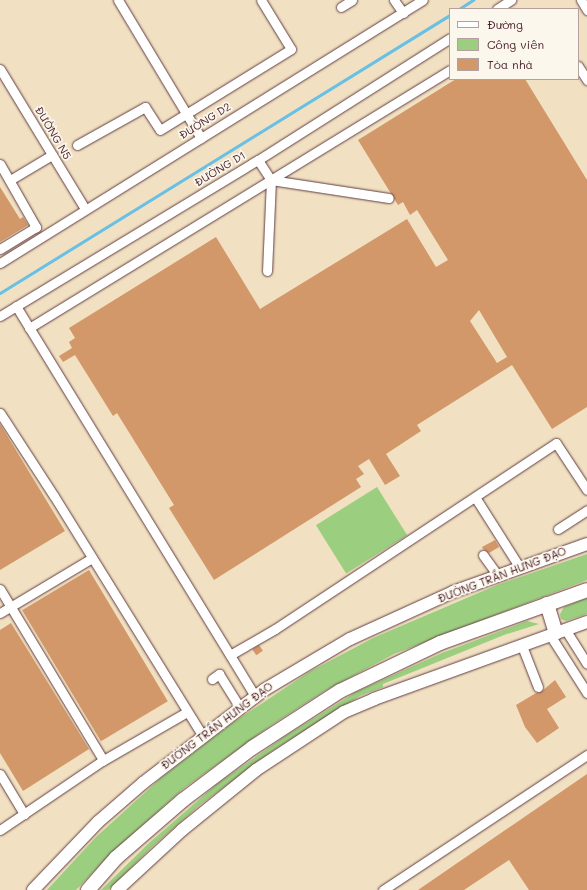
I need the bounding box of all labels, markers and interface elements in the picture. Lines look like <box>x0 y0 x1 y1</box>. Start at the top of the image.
legend <box>449 8 579 80</box>
text: Đường <box>487 16 523 32</box>
text: Công viên <box>487 36 544 52</box>
text: Tòa nhà <box>487 56 533 72</box>
street label: ĐƯỜNG D2 <box>177 100 233 142</box>
street label: ĐƯỜNG N5 <box>32 104 74 162</box>
street label: ĐƯỜNG D1 <box>192 149 248 189</box>
street label: ĐƯỜNG TRẦN HƯNG ĐẠO <box>436 544 568 606</box>
street label: ĐƯỜNG TRẦN HƯNG ĐẠO <box>159 680 275 772</box>

